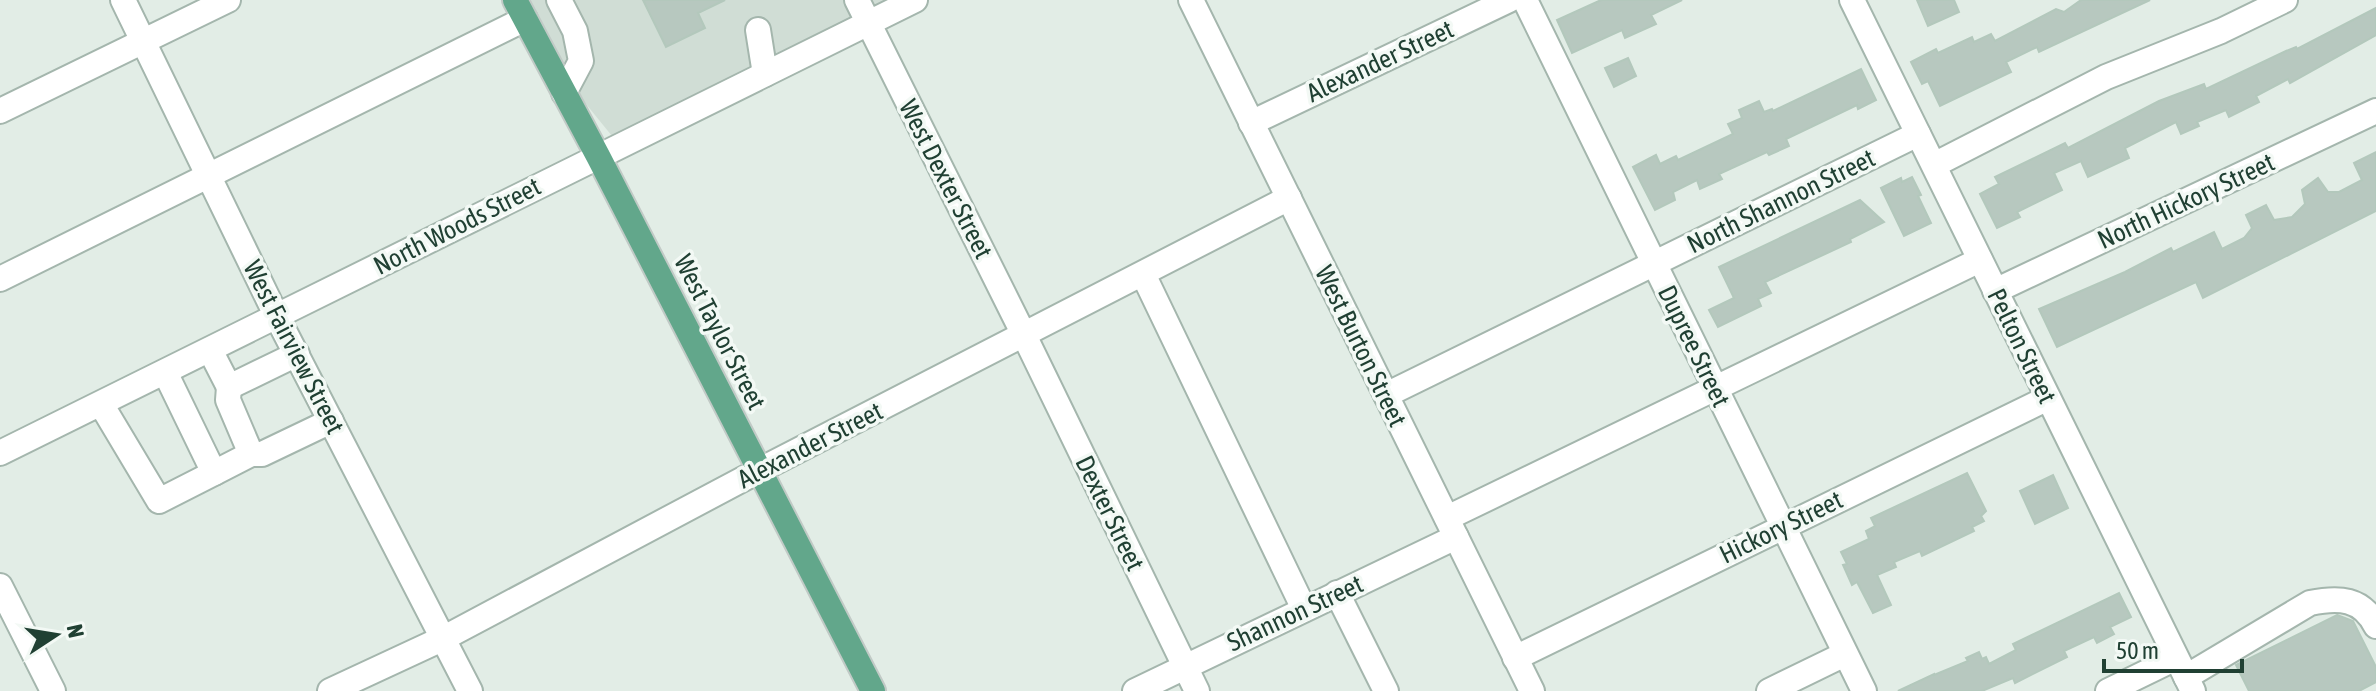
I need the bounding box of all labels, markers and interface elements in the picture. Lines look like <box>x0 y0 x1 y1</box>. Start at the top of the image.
street label: Alexander Street <box>1302 14 1458 108</box>
street label: West Dexter Street <box>893 95 999 263</box>
street label: North Shannon Street <box>1682 143 1880 259</box>
street label: North Hickory Street <box>2093 147 2279 255</box>
street label: North Woods Street <box>369 171 545 281</box>
street label: West Taylor Street <box>668 250 772 414</box>
street label: West Fairview Street <box>237 255 351 439</box>
street label: West Burton Street <box>1309 261 1413 431</box>
street label: Dupree Street <box>1652 280 1736 412</box>
street label: Pelton Street <box>1981 284 2063 408</box>
street label: Alexander Street <box>733 396 887 494</box>
street label: Dexter Street <box>1069 451 1151 575</box>
street label: Hickory Street <box>1715 484 1847 570</box>
street label: Shannon Street <box>1222 568 1368 658</box>
north arrow <box>16 595 96 675</box>
text: N <box>61 622 90 640</box>
scale bar <box>2104 623 2242 673</box>
text: 50 m <box>2116 637 2159 664</box>

